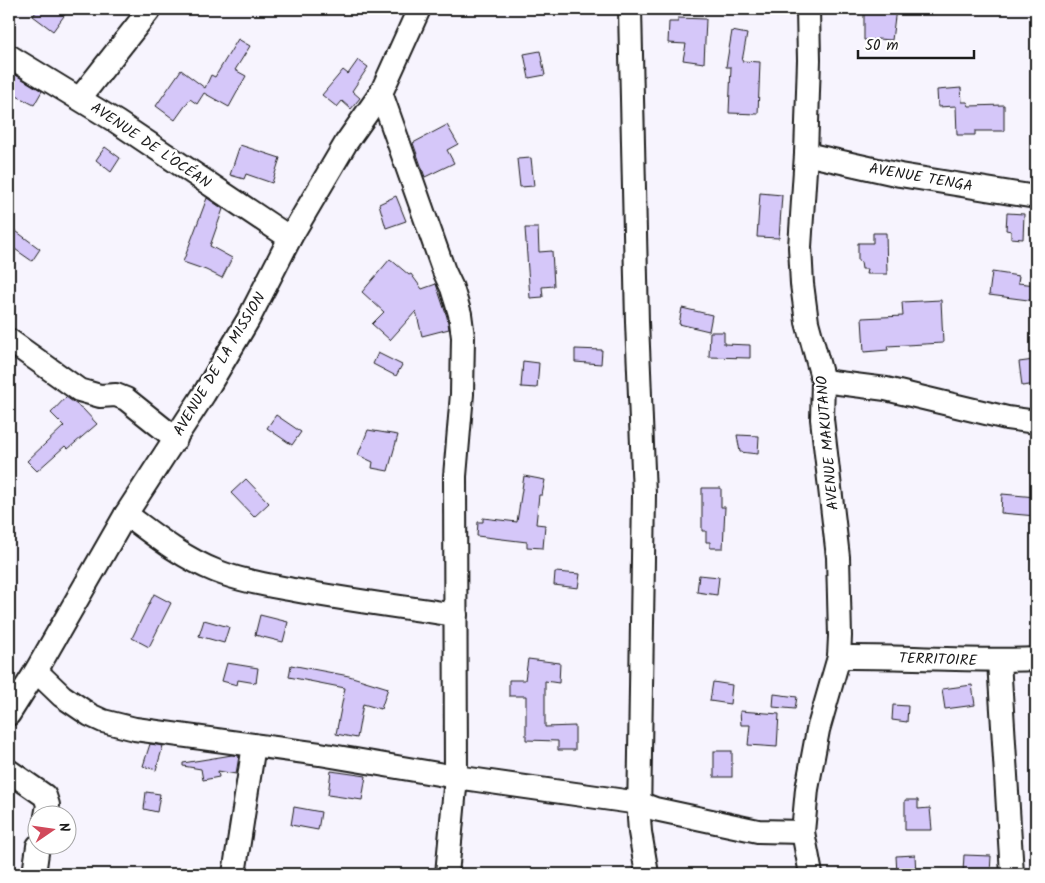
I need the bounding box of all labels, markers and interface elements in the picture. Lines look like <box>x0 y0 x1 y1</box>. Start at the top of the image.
scale bar <box>858 28 974 60</box>
text: 50 m <box>865 34 899 58</box>
street label: AVENUE DE L'OCÉAN <box>85 96 216 195</box>
street label: AVENUE TENGA <box>867 157 975 199</box>
street label: AVENUE DE LA MISSION <box>167 288 272 441</box>
street label: AVENUE MAKUTANO <box>810 375 846 511</box>
street label: TERRITOIRE <box>898 647 979 673</box>
north arrow <box>28 806 78 856</box>
text: N <box>52 821 75 834</box>

